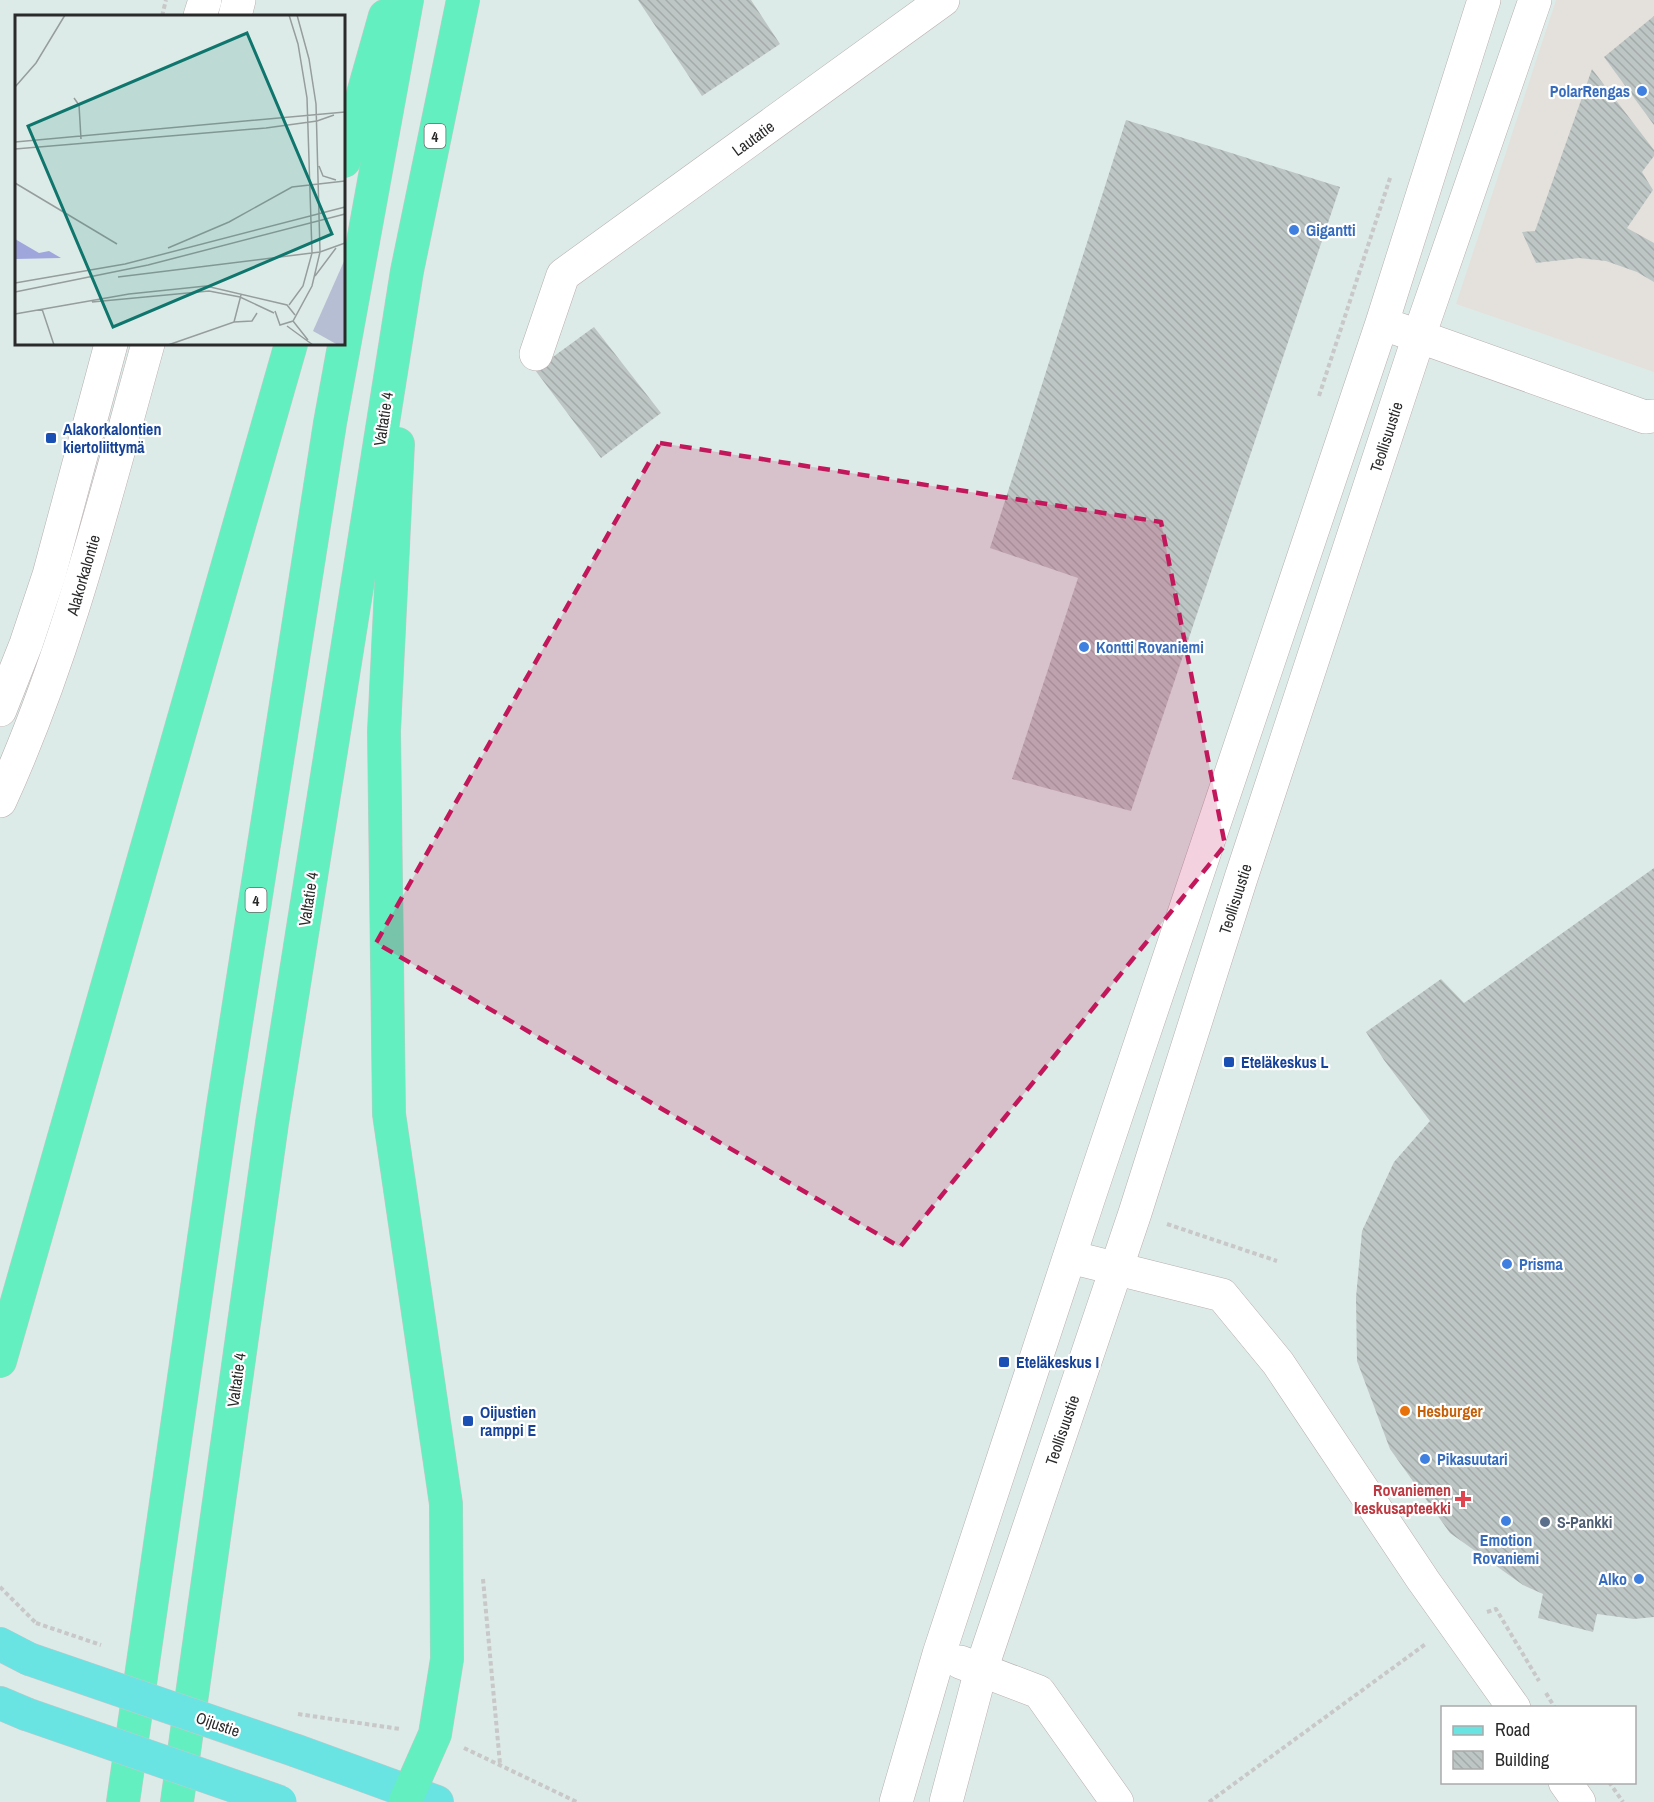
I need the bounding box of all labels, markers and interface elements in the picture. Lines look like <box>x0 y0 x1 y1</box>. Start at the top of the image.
inset map <box>15 15 345 345</box>
place label: PolarRengas <box>1550 80 1630 102</box>
marker: PolarRengas <box>1635 84 1649 98</box>
street label: Lautatie <box>727 115 779 161</box>
road number: 4 <box>424 124 446 148</box>
place label: Gigantti <box>1306 219 1356 241</box>
marker: Gigantti <box>1287 223 1301 237</box>
street label: Valtatie 4 <box>368 390 398 448</box>
street label: Teollisuustie <box>1364 399 1408 475</box>
place label: Alakorkalontien kiertoliittymä <box>63 418 161 458</box>
marker: Alakorkalontien kiertoliittymä <box>44 431 58 445</box>
street label: Alakorkalontie <box>61 532 105 619</box>
place label: Kontti Rovaniemi <box>1096 636 1204 658</box>
marker: Kontti Rovaniemi <box>1077 640 1091 654</box>
street label: Teollisuustie <box>1213 861 1257 937</box>
street label: Valtatie 4 <box>293 870 323 928</box>
road number: 4 <box>246 888 266 912</box>
place label: Eteläkeskus L <box>1241 1051 1329 1073</box>
marker: Eteläkeskus L <box>1222 1055 1236 1069</box>
place label: Prisma <box>1519 1253 1563 1275</box>
marker: Prisma <box>1500 1257 1514 1271</box>
street label: Valtatie 4 <box>221 1351 251 1409</box>
place label: Eteläkeskus I <box>1016 1351 1099 1373</box>
marker: Eteläkeskus I <box>997 1355 1011 1369</box>
street label: Teollisuustie <box>1040 1392 1084 1468</box>
place label: Hesburger <box>1417 1400 1484 1422</box>
place label: Oijustien ramppi E <box>480 1401 536 1441</box>
marker: Hesburger <box>1398 1404 1412 1418</box>
marker: Oijustien ramppi E <box>461 1414 475 1428</box>
place label: Pikasuutari <box>1437 1448 1508 1470</box>
marker: Pikasuutari <box>1418 1452 1432 1466</box>
place label: Rovaniemen keskusapteekki <box>1354 1479 1451 1519</box>
marker: Rovaniemen keskusapteekki <box>1456 1492 1470 1506</box>
place label: S-Pankki <box>1557 1511 1612 1533</box>
marker: Emotion Rovaniemi <box>1499 1514 1513 1528</box>
marker: S-Pankki <box>1538 1515 1552 1529</box>
place label: Emotion Rovaniemi <box>1473 1529 1539 1569</box>
place label: Alko <box>1599 1568 1627 1590</box>
marker: Alko <box>1632 1572 1646 1586</box>
street label: Oijustie <box>193 1706 243 1742</box>
legend <box>1441 1706 1636 1784</box>
text: Road <box>1495 1717 1530 1742</box>
text: Building <box>1495 1747 1550 1772</box>

